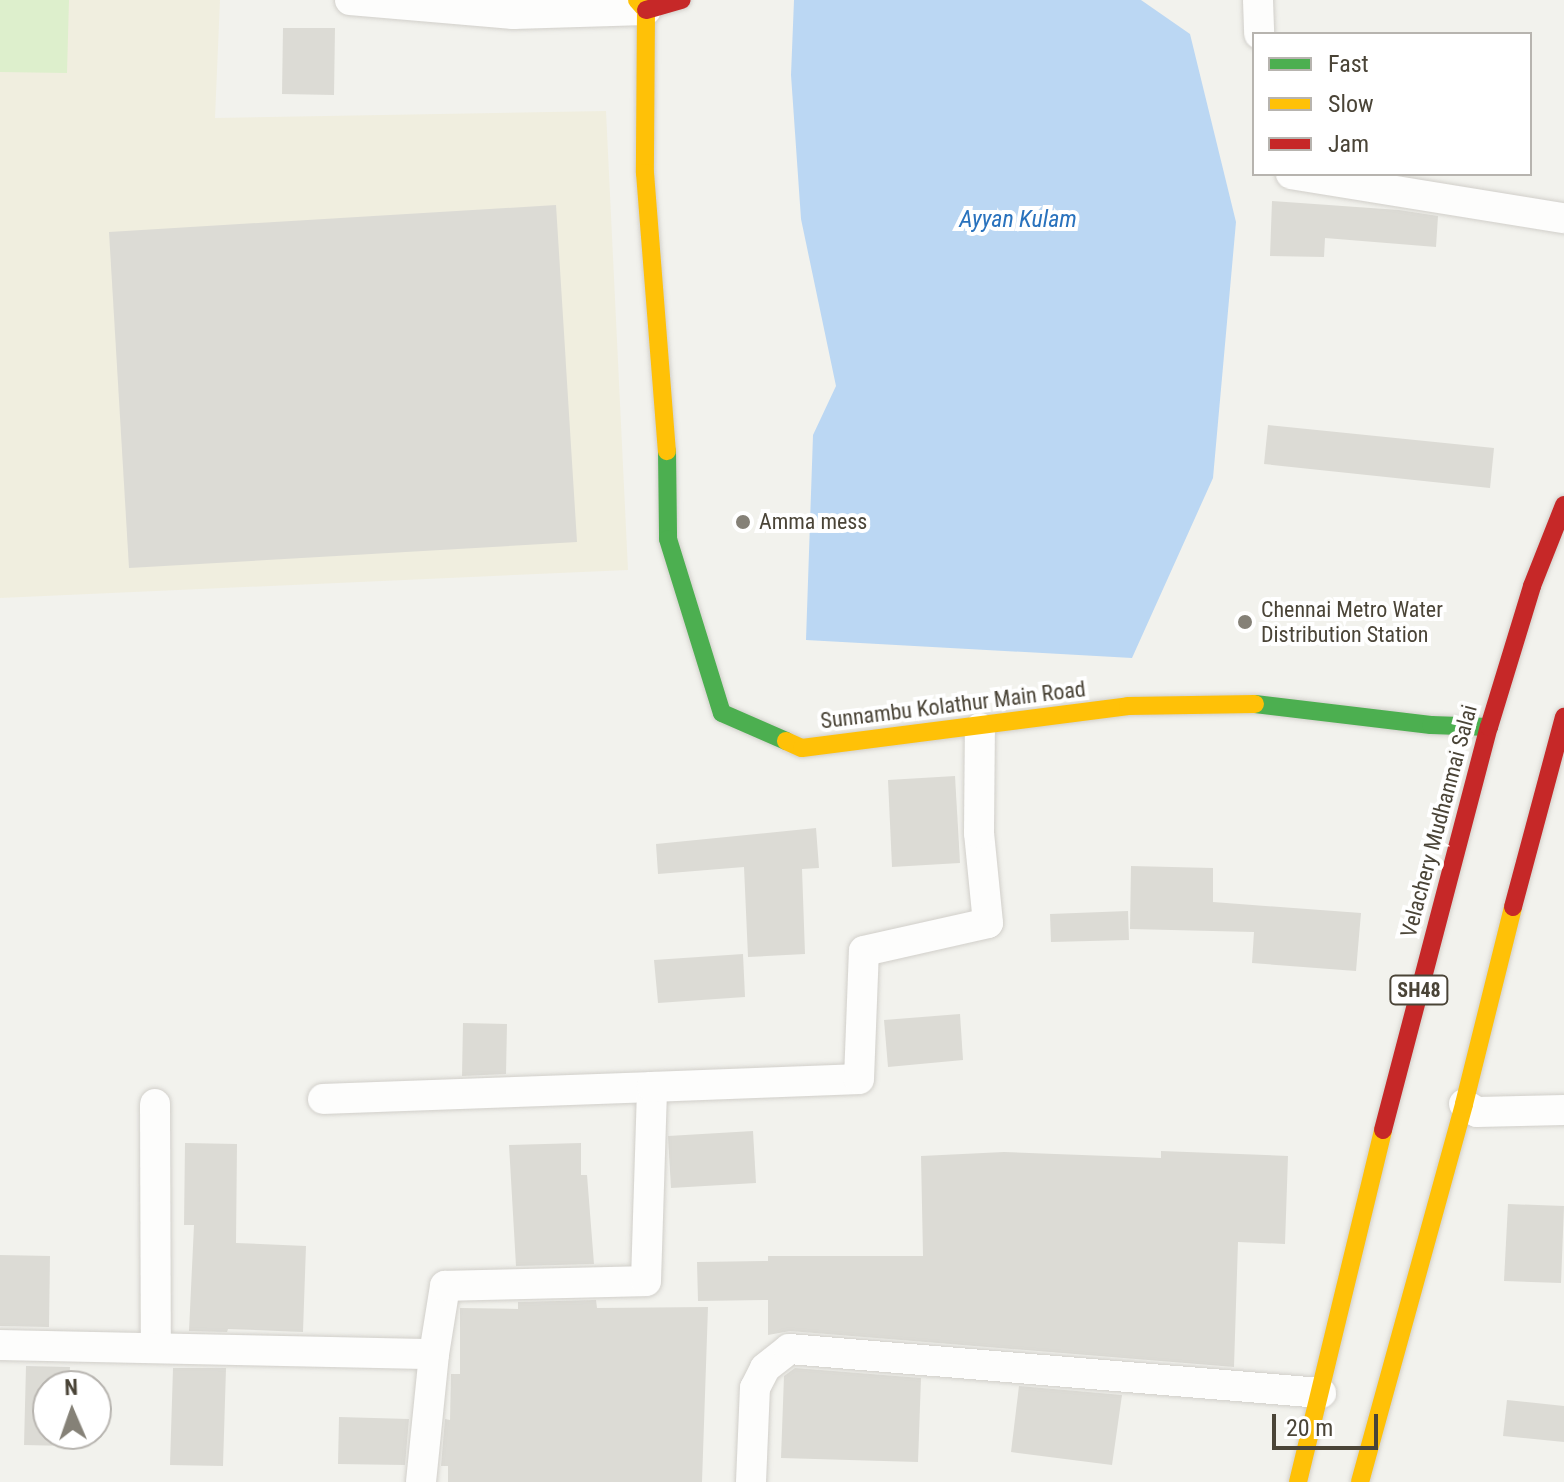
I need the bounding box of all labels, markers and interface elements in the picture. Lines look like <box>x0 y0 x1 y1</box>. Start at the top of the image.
legend <box>1252 32 1532 176</box>
text: Fast <box>1328 50 1369 78</box>
text: Slow <box>1328 90 1374 118</box>
text: Jam <box>1328 130 1369 158</box>
water label: Ayyan Kulam <box>959 206 1077 234</box>
place label: Amma mess <box>759 509 867 535</box>
marker: Amma mess <box>734 513 752 531</box>
place label: Chennai Metro Water Distribution Station <box>1261 596 1443 648</box>
marker: Chennai Metro Water Distribution Station <box>1236 613 1254 631</box>
street label: Sunnambu Kolathur Main Road <box>819 676 1087 734</box>
street label: Velachery Mudhanmai Salai <box>1395 702 1483 940</box>
road number: SH48 <box>1389 974 1449 1006</box>
north arrow <box>32 1370 112 1450</box>
text: N <box>64 1375 78 1400</box>
scale bar <box>1276 1398 1382 1448</box>
text: 20 m <box>1286 1414 1333 1442</box>

